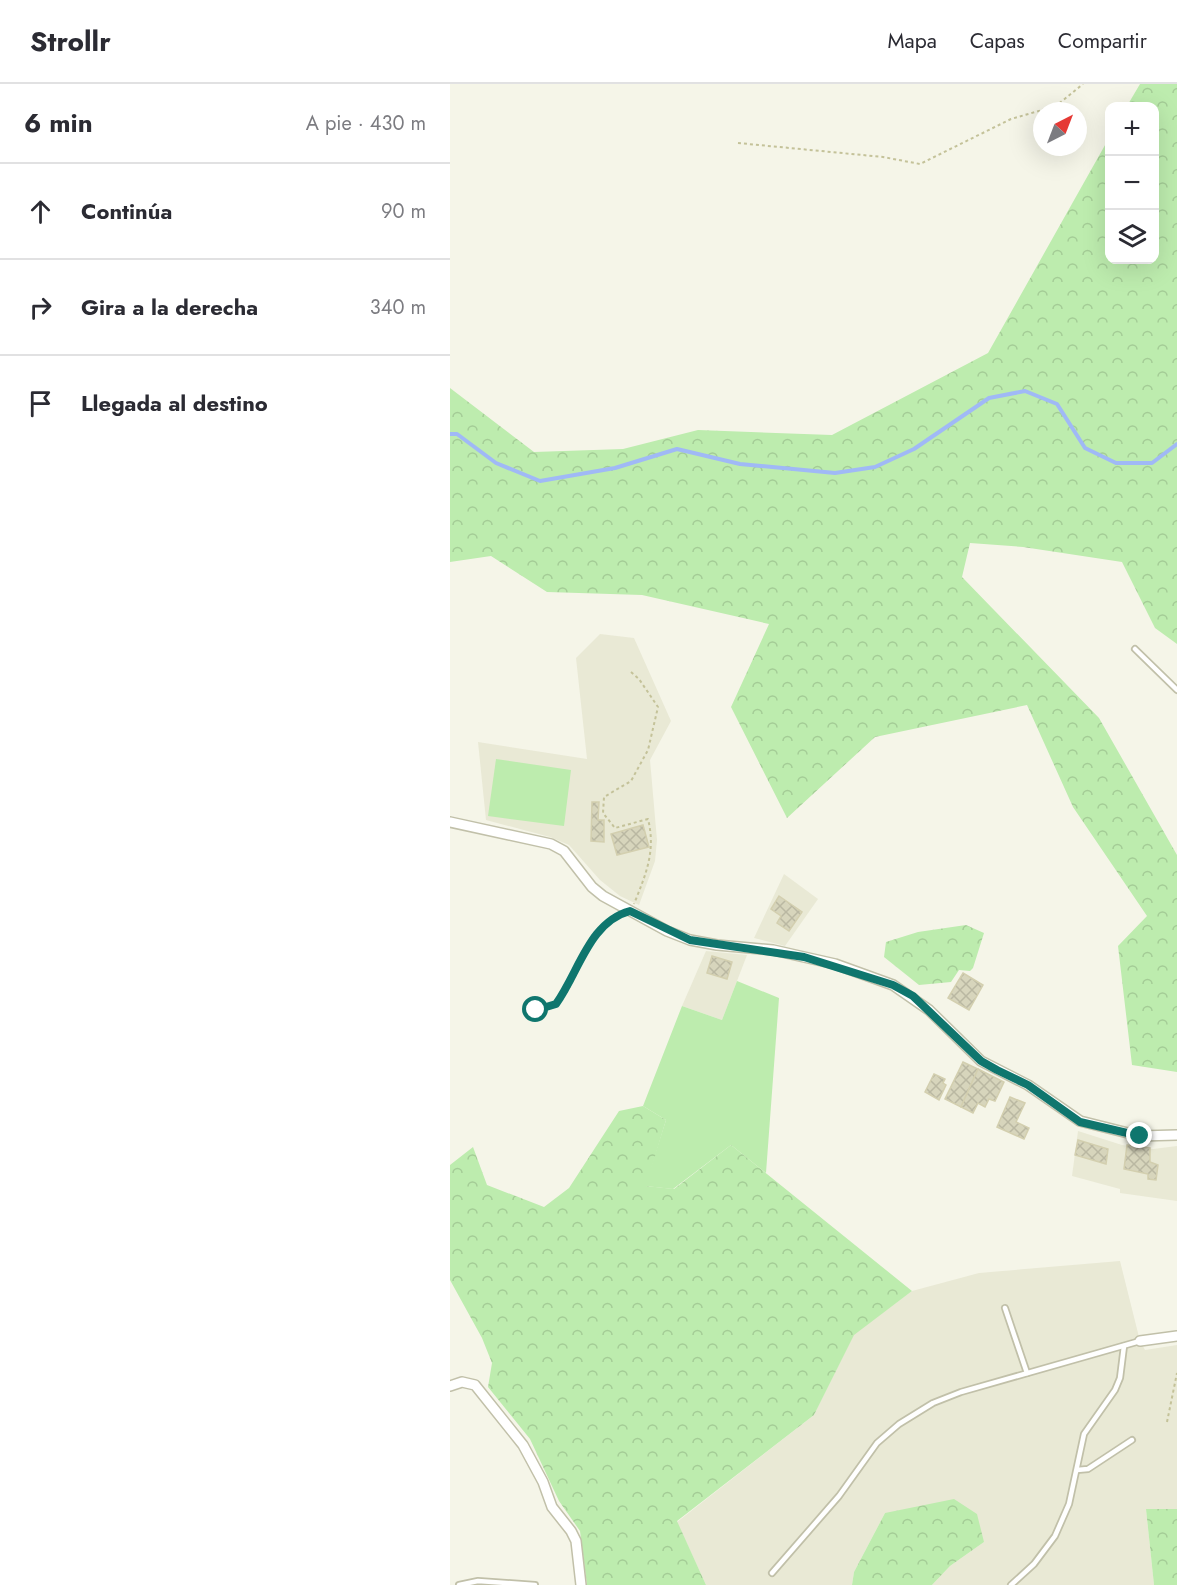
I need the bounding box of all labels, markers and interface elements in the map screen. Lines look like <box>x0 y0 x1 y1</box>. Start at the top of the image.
text: Strollr <box>30 21 111 62</box>
text: Mapa <box>888 26 937 56</box>
text: Capas <box>970 26 1025 56</box>
text: Compartir <box>1058 26 1147 56</box>
north arrow <box>1033 102 1087 156</box>
map controls <box>1105 102 1159 264</box>
button: + <box>1105 102 1159 156</box>
text: 6 min <box>24 104 93 142</box>
text: A pie · 430 m <box>306 109 426 138</box>
button: − <box>1105 156 1159 210</box>
icon: ahead <box>24 195 57 228</box>
text: Continúa <box>81 195 172 227</box>
text: 90 m <box>381 197 426 226</box>
button: layers <box>1105 210 1159 264</box>
icon: right <box>24 291 57 324</box>
text: Gira a la derecha <box>81 291 258 323</box>
text: 340 m <box>370 293 426 322</box>
icon: arrive <box>24 387 57 420</box>
text: Llegada al destino <box>81 387 268 419</box>
route start <box>522 996 548 1022</box>
route end <box>1126 1122 1152 1148</box>

